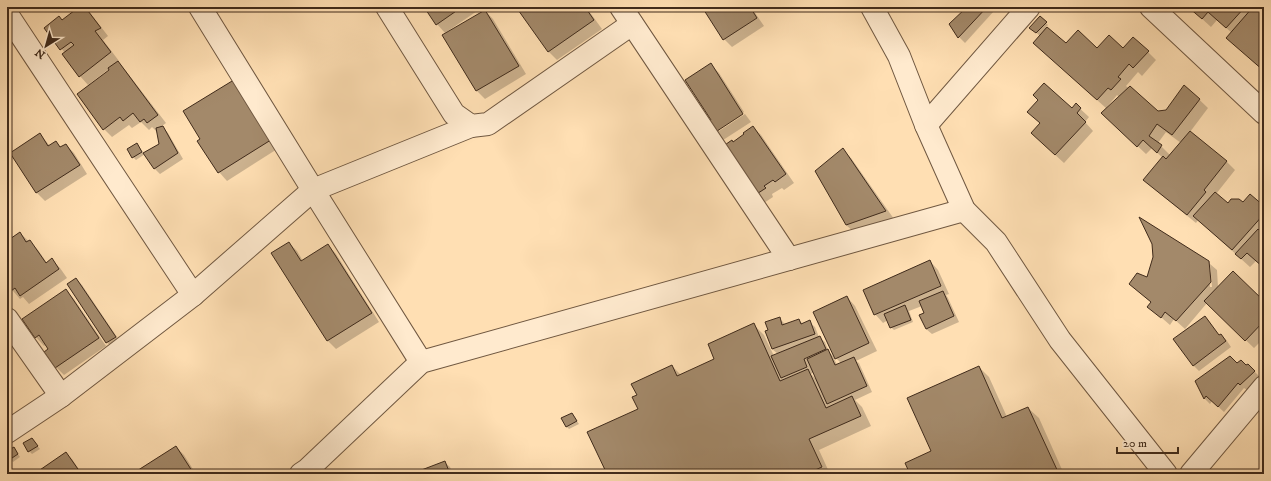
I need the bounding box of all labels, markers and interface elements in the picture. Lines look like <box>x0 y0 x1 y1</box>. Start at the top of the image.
north arrow <box>26 26 66 66</box>
text: N <box>33 45 48 61</box>
scale bar <box>1117 429 1178 455</box>
text: 20 m <box>1123 436 1147 451</box>

